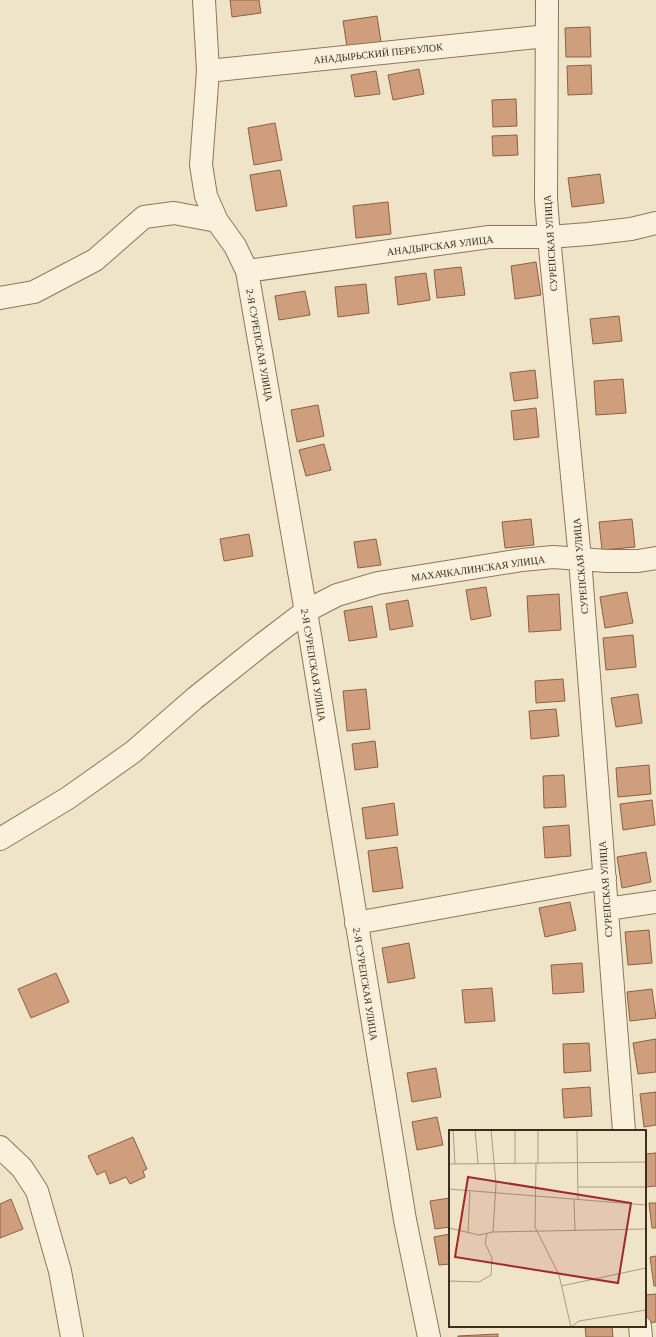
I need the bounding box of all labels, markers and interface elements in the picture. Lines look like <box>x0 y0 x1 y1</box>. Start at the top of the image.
street label: АНАДЫРЬСКИЙ ПЕРЕУЛОК <box>313 41 444 66</box>
street label: СУРЕПСКАЯ УЛИЦА <box>542 194 559 292</box>
street label: АНАДЫРСКАЯ УЛИЦА <box>386 233 495 257</box>
street label: 2-Я СУРЕПСКАЯ УЛИЦА <box>244 288 275 403</box>
street label: СУРЕПСКАЯ УЛИЦА <box>571 517 590 615</box>
street label: МАХАЧКАЛИНСКАЯ УЛИЦА <box>411 554 546 583</box>
street label: 2-Я СУРЕПСКАЯ УЛИЦА <box>299 608 328 723</box>
street label: СУРЕПСКАЯ УЛИЦА <box>597 840 614 938</box>
street label: 2-Я СУРЕПСКАЯ УЛИЦА <box>351 927 380 1042</box>
inset map <box>449 1130 646 1327</box>

